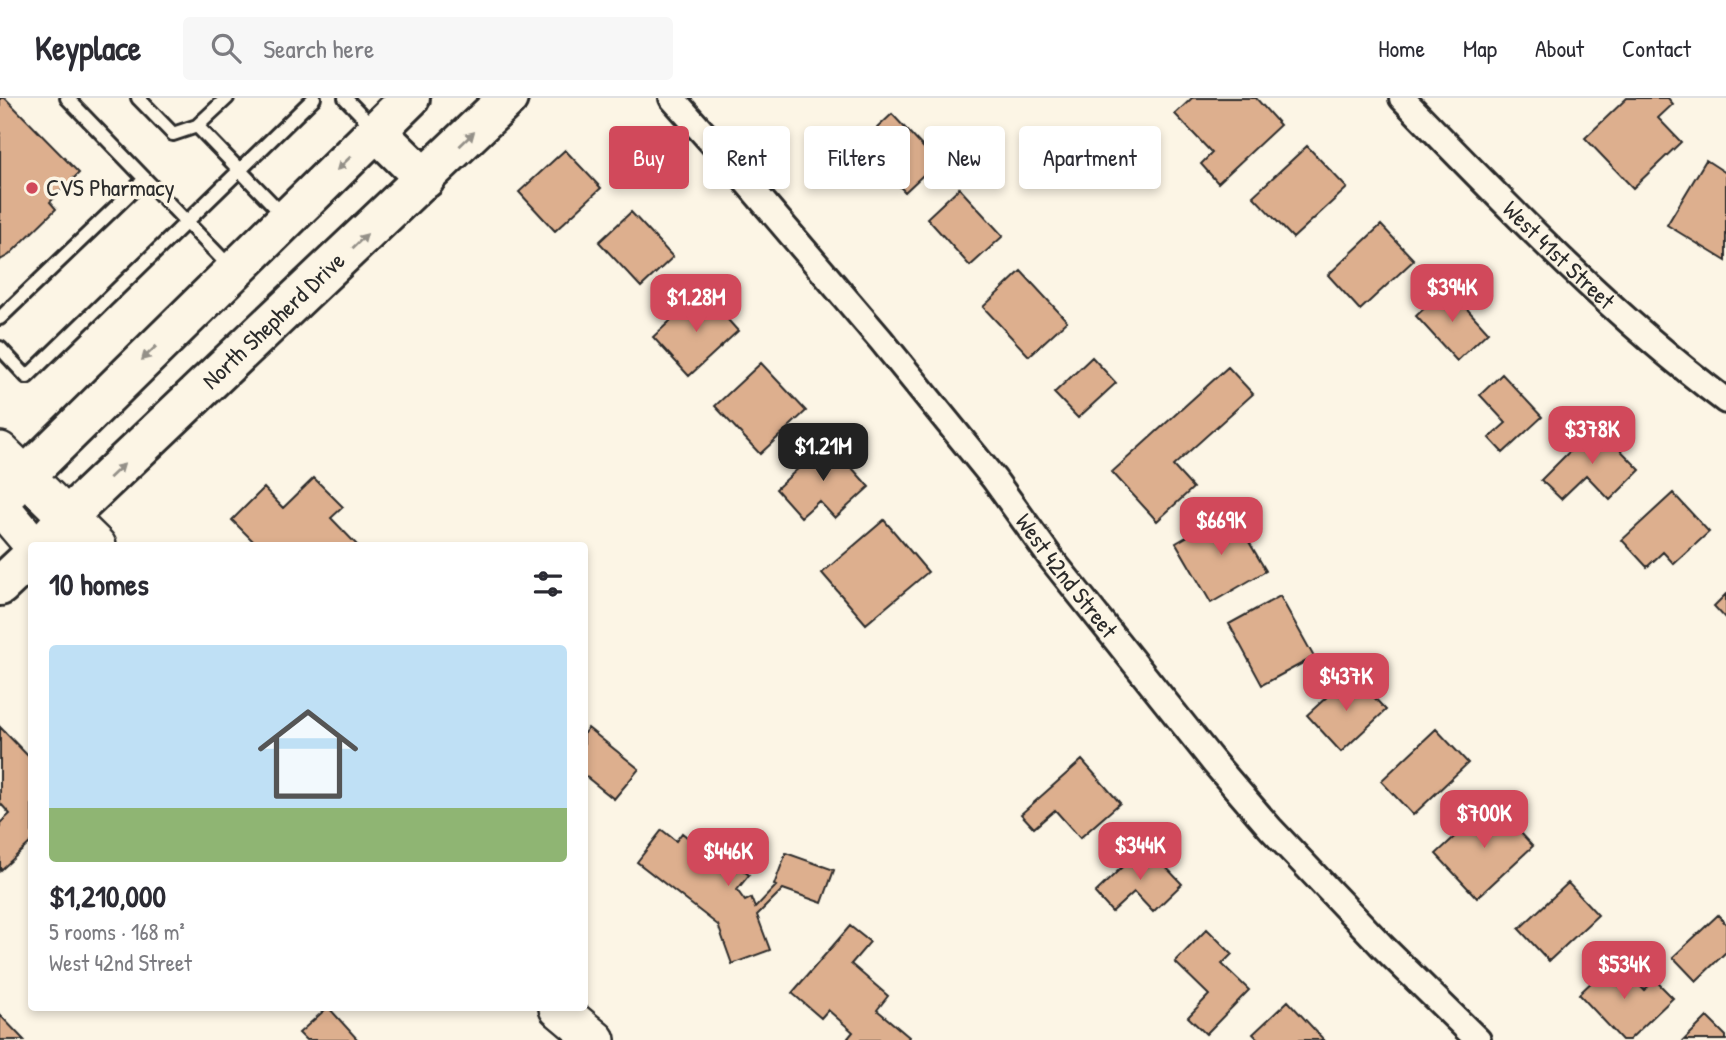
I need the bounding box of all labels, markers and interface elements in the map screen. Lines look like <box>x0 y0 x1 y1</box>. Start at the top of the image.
search box <box>183 17 673 80</box>
text: Keyplace <box>35 26 141 70</box>
icon: search <box>207 29 245 67</box>
text: Search here <box>263 31 374 66</box>
text: Home <box>1378 32 1425 64</box>
text: Map <box>1463 32 1497 64</box>
text: About <box>1535 32 1584 64</box>
text: Contact <box>1622 32 1691 64</box>
chip: Buy <box>609 126 689 189</box>
chip: Rent <box>703 126 790 189</box>
chip: Filters <box>804 126 910 189</box>
chip: New <box>924 126 1005 189</box>
chip: Apartment <box>1019 126 1161 189</box>
one-way arrow <box>458 130 475 147</box>
one-way arrow <box>335 154 352 171</box>
place label: CVS Pharmacy <box>46 171 175 203</box>
marker: CVS Pharmacy <box>24 180 40 196</box>
street label: West 41st Street <box>1496 193 1623 317</box>
one-way arrow <box>351 233 368 249</box>
street label: North Shepherd Drive <box>195 244 352 395</box>
pin: $394K <box>1403 264 1501 324</box>
text: $394K <box>1426 271 1478 302</box>
pin: $1.28M <box>639 274 753 334</box>
text: $1.28M <box>666 281 726 312</box>
one-way arrow <box>141 345 158 362</box>
pin: $378K <box>1543 406 1641 466</box>
text: $378K <box>1564 413 1620 444</box>
pin: $1.21M <box>766 424 880 483</box>
text: $1.21M <box>794 430 852 461</box>
one-way arrow <box>108 463 125 479</box>
pin: $669K <box>1172 498 1270 557</box>
text: $669K <box>1196 504 1246 535</box>
street label: West 42nd Street <box>1009 507 1126 645</box>
text: 10 homes <box>49 564 149 604</box>
icon: filters <box>529 565 567 603</box>
pin: $437K <box>1297 654 1395 713</box>
text: $437K <box>1319 660 1373 691</box>
icon: home <box>245 691 371 817</box>
pin: $700K <box>1435 790 1533 850</box>
text: $700K <box>1456 797 1512 828</box>
pin: $344K <box>1091 822 1189 882</box>
pin: $446K <box>679 828 777 888</box>
text: $344K <box>1114 829 1166 860</box>
text: $446K <box>703 835 753 866</box>
text: $1,210,000 <box>49 876 166 916</box>
text: 5 rooms · 168 m² <box>49 916 185 947</box>
pin: $534K <box>1575 942 1673 1001</box>
text: West 42nd Street <box>49 947 192 978</box>
text: $534K <box>1598 948 1650 979</box>

